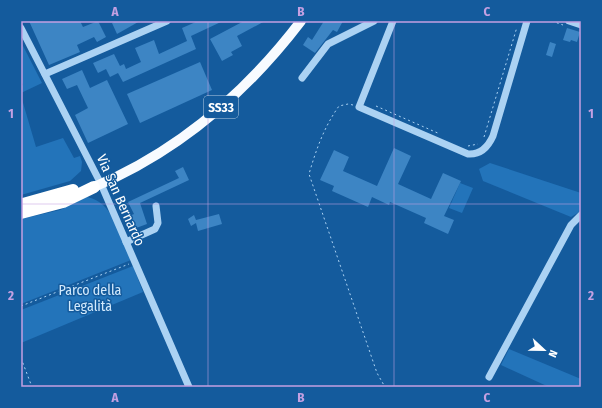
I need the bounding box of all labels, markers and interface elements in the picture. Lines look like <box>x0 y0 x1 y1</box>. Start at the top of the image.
text: A <box>110 4 119 19</box>
text: B <box>297 4 305 19</box>
text: C <box>484 4 491 19</box>
road number: SS33 <box>204 96 238 118</box>
text: 1 <box>8 106 14 121</box>
text: 1 <box>588 106 594 121</box>
street label: Via San Bernardo <box>93 152 148 249</box>
park label: Parco della Legalità <box>59 282 122 315</box>
text: 2 <box>7 288 14 303</box>
text: 2 <box>587 288 594 303</box>
north arrow <box>524 330 564 370</box>
text: N <box>546 348 560 359</box>
text: A <box>110 390 119 405</box>
text: B <box>297 390 305 405</box>
text: C <box>484 390 491 405</box>

